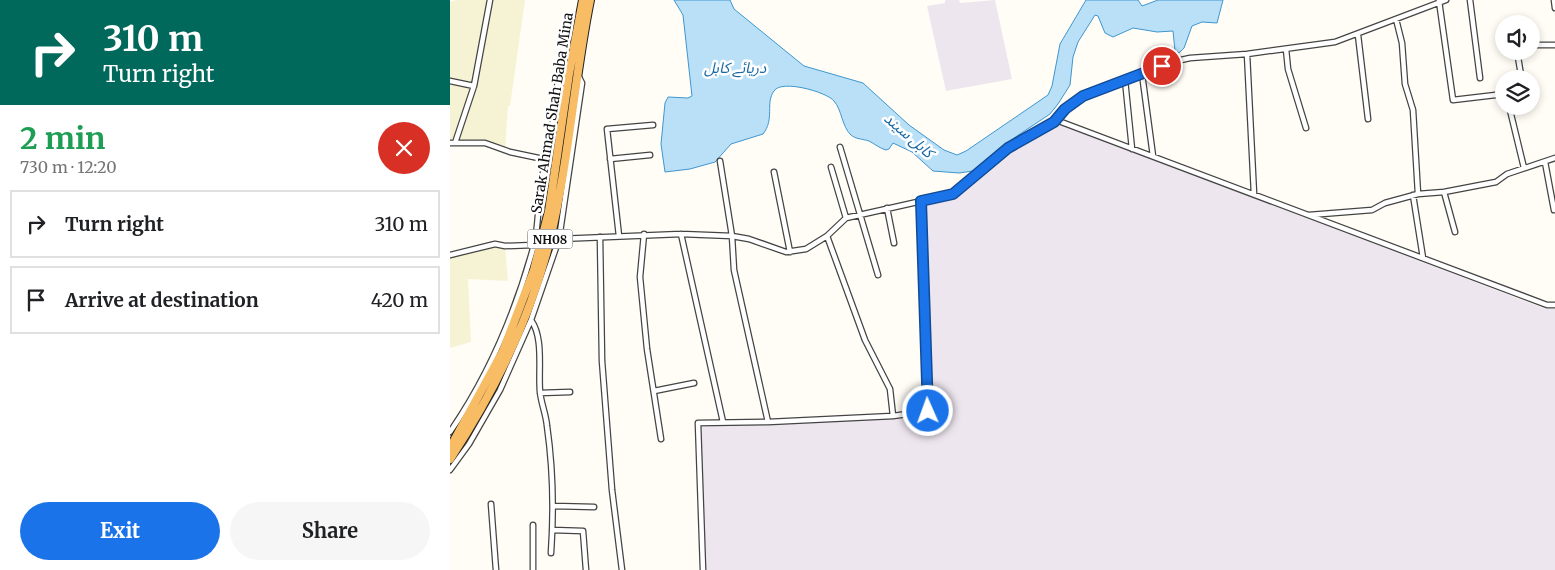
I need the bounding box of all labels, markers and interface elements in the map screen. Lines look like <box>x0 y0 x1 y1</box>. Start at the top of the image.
street label: Sarak Ahmad Shah Baba Mina <box>527 11 577 215</box>
map controls <box>1495 15 1540 115</box>
button: sound <box>1495 15 1540 60</box>
text: 310 m <box>103 17 203 61</box>
icon: right <box>20 20 85 85</box>
pin <box>1141 45 1183 87</box>
icon: arrive <box>1148 52 1176 80</box>
water label: دریائے کابل <box>704 58 767 78</box>
text: Turn right <box>103 60 214 88</box>
button: layers <box>1495 70 1540 115</box>
water label: کابل سيند <box>880 108 940 163</box>
text: 2 min <box>20 119 105 157</box>
button: close <box>378 122 430 174</box>
text: 730 m · 12:20 <box>20 157 117 177</box>
icon: right <box>22 210 50 238</box>
text: Turn right <box>65 212 164 236</box>
text: 310 m <box>375 212 428 236</box>
road number: NH08 <box>528 230 572 248</box>
icon: arrive <box>22 286 50 314</box>
text: Arrive at destination <box>65 288 259 312</box>
text: 420 m <box>371 288 428 312</box>
position arrow <box>901 384 953 436</box>
button: Exit <box>20 502 220 560</box>
button: Share <box>230 502 430 560</box>

